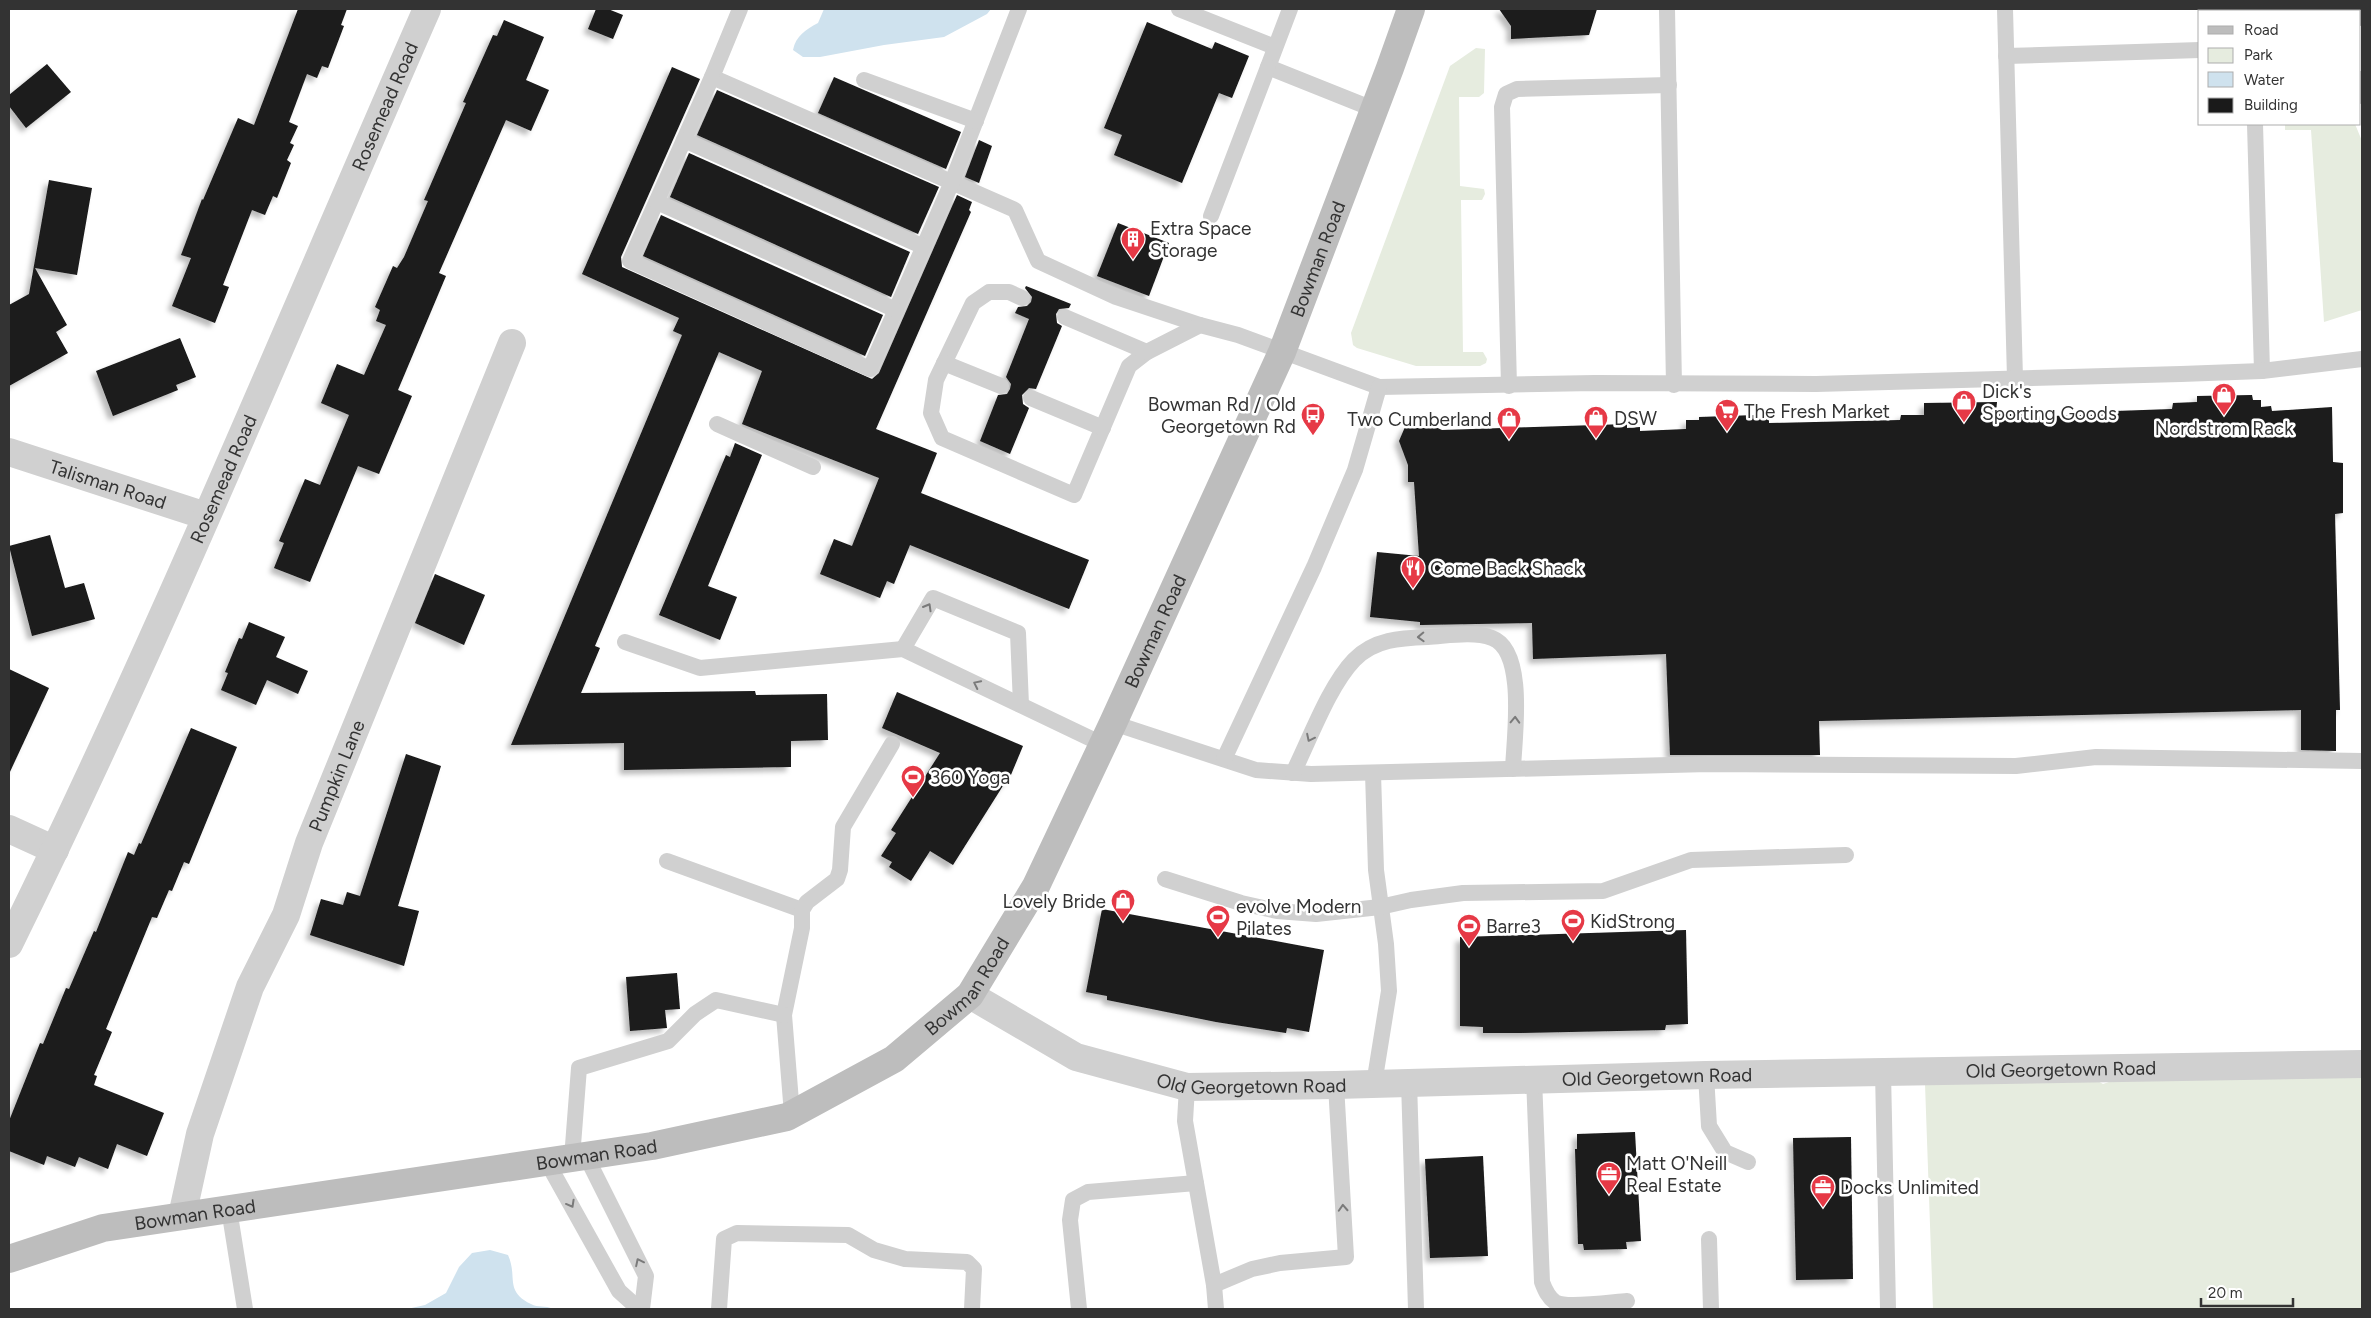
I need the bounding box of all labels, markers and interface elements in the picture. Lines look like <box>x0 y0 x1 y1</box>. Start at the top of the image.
legend <box>2198 10 2361 125</box>
text: Road <box>2244 21 2279 39</box>
street label: Rosemead Road <box>347 39 423 174</box>
text: Park <box>2244 46 2273 64</box>
text: Water <box>2244 71 2284 89</box>
text: Building <box>2244 96 2298 114</box>
street label: Bowman Road <box>1285 198 1350 320</box>
place label: Extra Space Storage <box>1150 217 1252 262</box>
building icon: Extra Space Storage <box>1120 226 1146 260</box>
place label: Dick's Sporting Goods <box>1982 380 2117 425</box>
shop icon: Nordstrom Rack <box>2211 382 2237 416</box>
shop icon: Dick's Sporting Goods <box>1951 389 1977 423</box>
place label: Bowman Rd / Old Georgetown Rd <box>1148 393 1296 438</box>
supermarket icon: The Fresh Market <box>1714 398 1740 432</box>
place label: The Fresh Market <box>1744 400 1890 423</box>
bus stop icon: Bowman Rd / Old Georgetown Rd <box>1300 402 1326 436</box>
shop icon: DSW <box>1583 405 1609 439</box>
shop icon: Two Cumberland <box>1496 406 1522 440</box>
place label: DSW <box>1614 407 1658 430</box>
place label: Two Cumberland <box>1347 408 1492 431</box>
street label: Rosemead Road <box>185 411 262 547</box>
place label: Nordstrom Rack <box>2155 417 2294 440</box>
street label: Talisman Road <box>46 455 169 514</box>
restaurant icon: Come Back Shack <box>1400 555 1426 589</box>
place label: Come Back Shack <box>1430 557 1584 580</box>
street label: Bowman Road <box>1120 571 1191 692</box>
one-way arrow <box>921 603 931 612</box>
one-way arrow <box>1417 632 1424 642</box>
one-way arrow <box>973 680 982 690</box>
one-way arrow <box>1510 716 1520 724</box>
street label: Pumpkin Lane <box>304 717 370 835</box>
one-way arrow <box>1306 733 1317 742</box>
sports icon: 360 Yoga <box>900 764 926 798</box>
place label: 360 Yoga <box>930 766 1010 789</box>
shop icon: Lovely Bride <box>1110 888 1136 922</box>
place label: Lovely Bride <box>1003 890 1106 913</box>
place label: evolve Modern Pilates <box>1236 895 1361 940</box>
sports icon: evolve Modern Pilates <box>1205 904 1231 938</box>
sports icon: KidStrong <box>1560 908 1586 942</box>
place label: KidStrong <box>1590 910 1675 933</box>
sports icon: Barre3 <box>1456 913 1482 947</box>
place label: Barre3 <box>1486 915 1541 938</box>
street label: Bowman Road <box>920 933 1014 1040</box>
street label: Old Georgetown Road <box>1966 1056 2156 1083</box>
street label: Old Georgetown Road <box>1562 1063 1753 1091</box>
street label: Old Georgetown Road <box>1154 1068 1347 1099</box>
street label: Bowman Road <box>534 1134 659 1175</box>
place label: Matt O'Neill Real Estate <box>1626 1152 1727 1197</box>
office icon: Matt O'Neill Real Estate <box>1596 1161 1622 1195</box>
office icon: Docks Unlimited <box>1810 1174 1836 1208</box>
place label: Docks Unlimited <box>1840 1176 1979 1199</box>
street label: Bowman Road <box>133 1194 257 1235</box>
one-way arrow <box>564 1199 574 1208</box>
one-way arrow <box>1338 1204 1349 1212</box>
one-way arrow <box>635 1259 645 1268</box>
scale bar <box>2201 1276 2294 1308</box>
text: 20 m <box>2208 1284 2242 1302</box>

